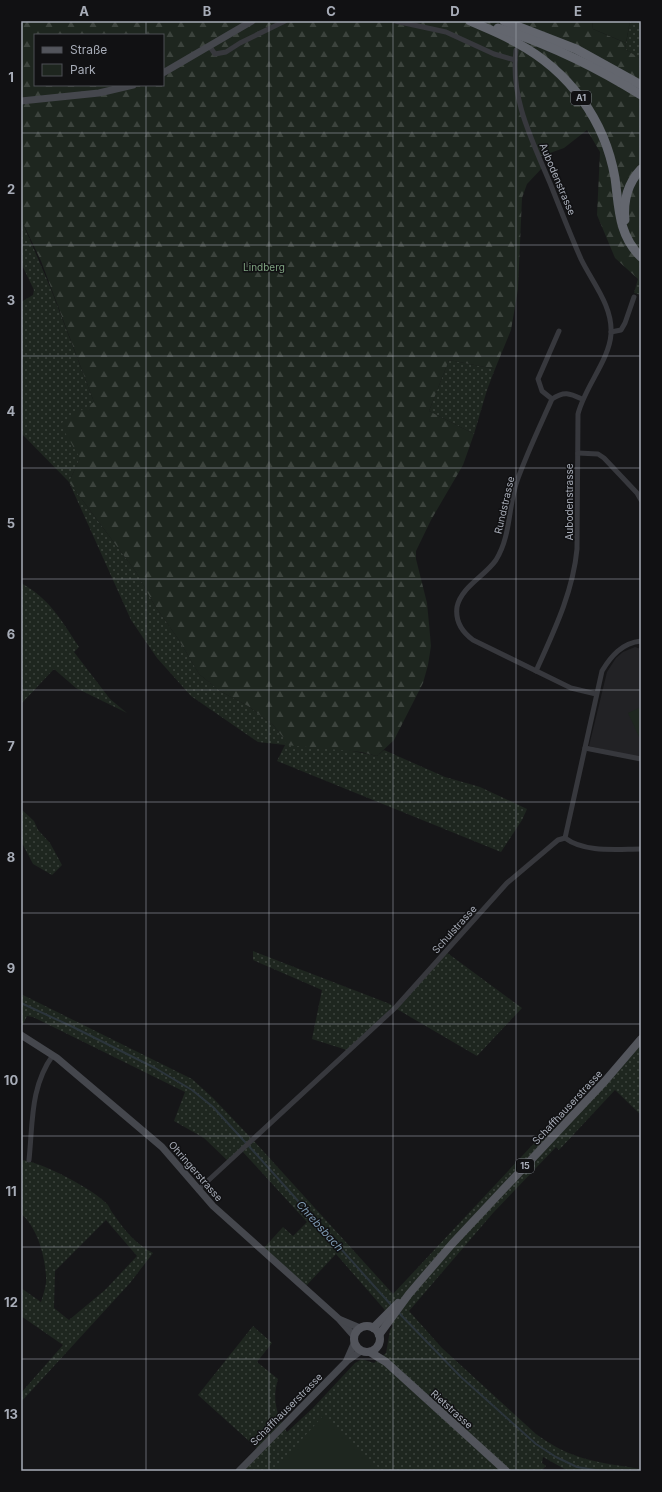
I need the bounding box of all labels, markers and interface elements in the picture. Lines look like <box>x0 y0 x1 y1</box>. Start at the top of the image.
text: A <box>79 3 89 19</box>
text: B <box>203 3 212 19</box>
text: C <box>326 3 336 19</box>
text: D <box>450 3 460 19</box>
text: E <box>574 3 582 19</box>
legend <box>34 34 164 86</box>
text: Straße <box>70 42 107 57</box>
text: Park <box>70 62 96 77</box>
text: 1 <box>8 69 14 85</box>
road number: A1 <box>571 91 591 105</box>
street label: Aubodenstrasse <box>537 141 579 217</box>
text: 2 <box>7 181 15 197</box>
park label: Lindberg <box>243 261 285 273</box>
text: 3 <box>7 292 15 308</box>
text: 4 <box>7 403 16 419</box>
street label: Aubodenstrasse <box>563 463 575 541</box>
street label: Rundstrasse <box>492 475 516 535</box>
text: 5 <box>7 515 15 531</box>
text: 6 <box>7 626 15 642</box>
text: 7 <box>7 738 15 754</box>
text: 8 <box>7 849 15 865</box>
street label: Schulstrasse <box>429 902 479 956</box>
text: 9 <box>7 960 15 976</box>
street label: Schaffhauserstrasse <box>529 1067 605 1147</box>
text: 10 <box>4 1072 18 1088</box>
street label: Ohringerstrasse <box>167 1138 226 1204</box>
road number: 15 <box>516 1159 534 1173</box>
text: 11 <box>5 1183 17 1199</box>
water label: Chrebsbach <box>293 1198 347 1255</box>
text: 12 <box>4 1294 18 1310</box>
street label: Schaffhauserstrasse <box>247 1370 325 1448</box>
street label: Rietstrasse <box>429 1387 476 1431</box>
text: 13 <box>4 1406 18 1422</box>

